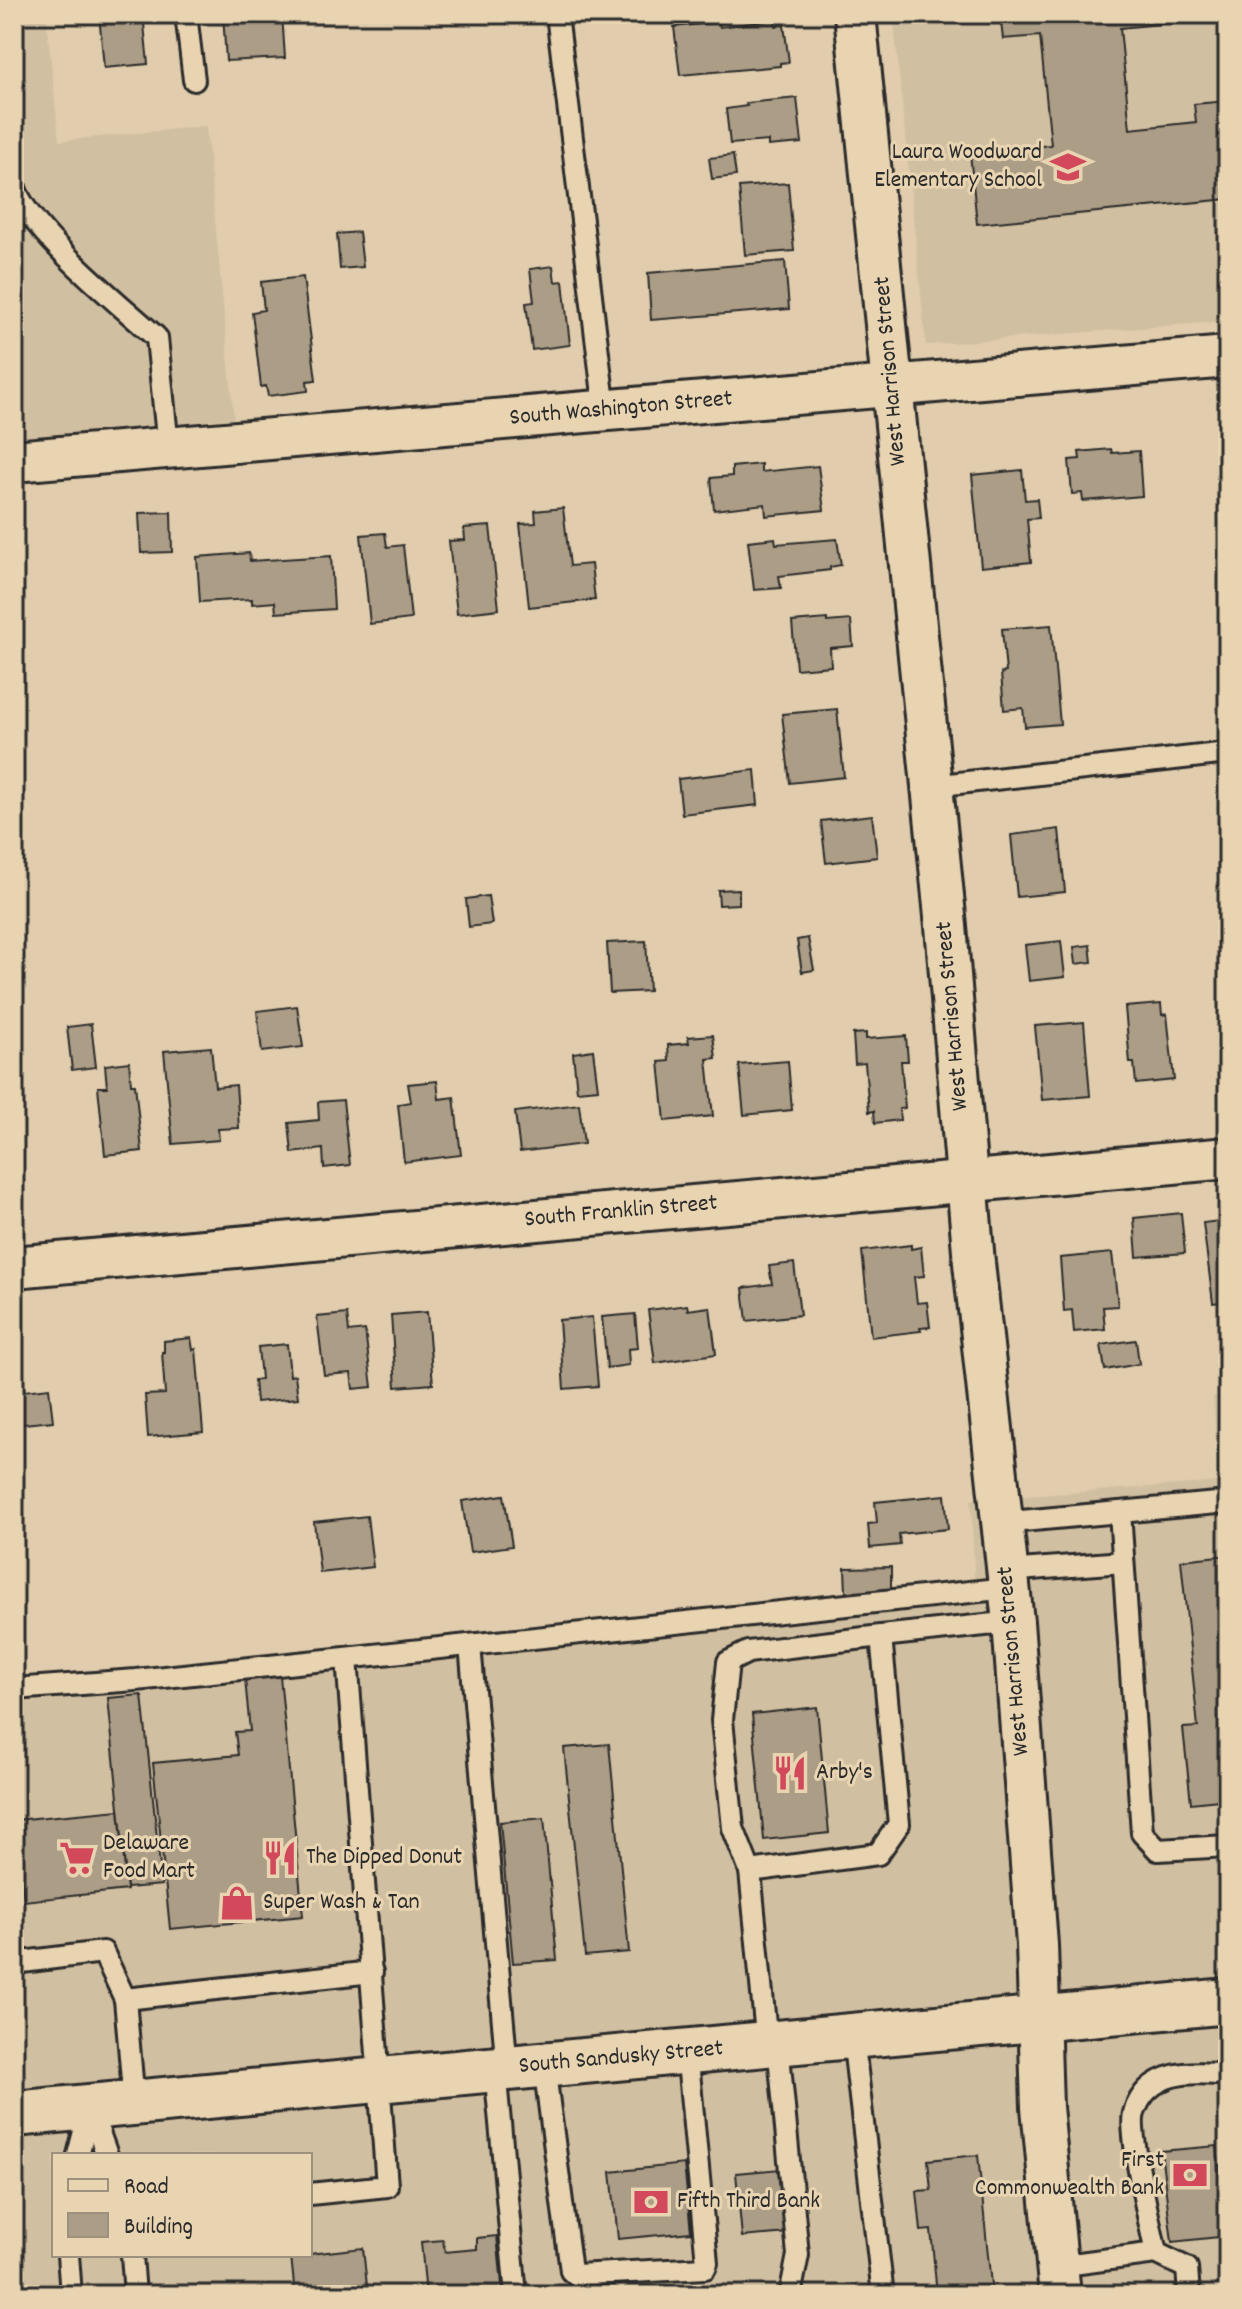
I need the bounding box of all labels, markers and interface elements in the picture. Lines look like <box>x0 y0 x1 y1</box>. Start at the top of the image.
place label: Laura Woodward Elementary School <box>874 136 1042 198</box>
school or university icon: Laura Woodward Elementary School <box>1049 148 1087 186</box>
street label: West Harrison Street <box>866 275 916 467</box>
street label: South Washington Street <box>508 382 734 436</box>
street label: West Harrison Street <box>928 920 978 1112</box>
street label: South Franklin Street <box>523 1187 719 1237</box>
street label: West Harrison Street <box>989 1565 1039 1757</box>
restaurant icon: Arby's <box>771 1754 809 1792</box>
place label: Arby's <box>816 1756 873 1790</box>
place label: Delaware Food Mart <box>103 1827 195 1889</box>
supermarket icon: Delaware Food Mart <box>58 1839 96 1877</box>
restaurant icon: The Dipped Donut <box>261 1839 299 1877</box>
place label: The Dipped Donut <box>306 1841 462 1875</box>
shop icon: Super Wash & Tan <box>218 1884 256 1922</box>
place label: Super Wash & Tan <box>263 1886 420 1920</box>
street label: South Sandusky Street <box>517 2032 725 2084</box>
place label: First Commonwealth Bank <box>975 2144 1164 2206</box>
legend <box>52 2153 312 2257</box>
bank icon: First Commonwealth Bank <box>1171 2156 1209 2194</box>
text: Road <box>124 2171 169 2205</box>
bank icon: Fifth Third Bank <box>632 2183 670 2221</box>
place label: Fifth Third Bank <box>677 2185 820 2219</box>
text: Building <box>124 2211 193 2245</box>

